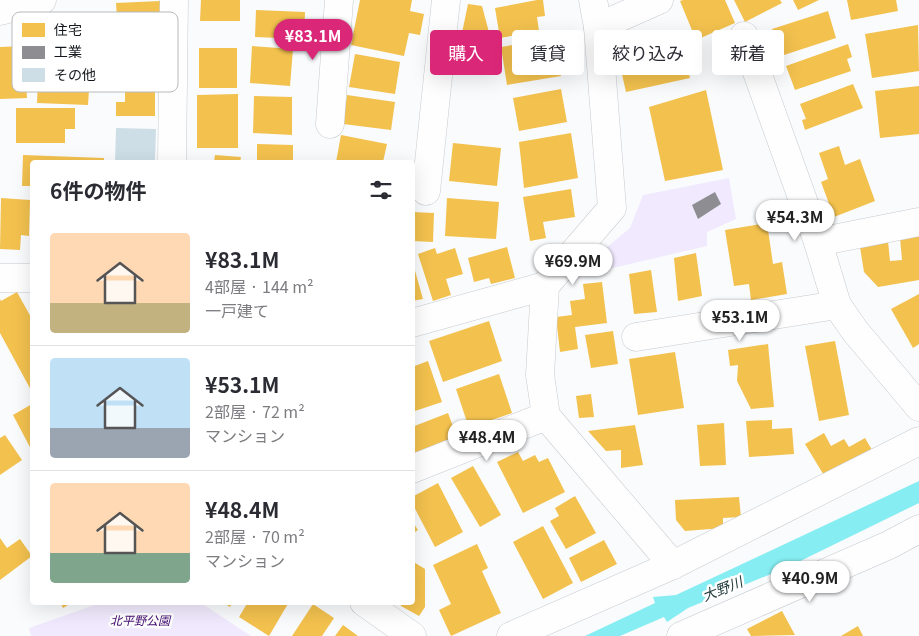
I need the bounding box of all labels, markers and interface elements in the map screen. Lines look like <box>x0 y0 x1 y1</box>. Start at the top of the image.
legend <box>12 12 178 92</box>
pin: ¥83.1M <box>272 18 354 61</box>
text: 住宅 <box>54 19 82 39</box>
text: ¥83.1M <box>285 23 341 47</box>
chip: 購入 <box>430 30 502 75</box>
chip: 賃貸 <box>512 30 584 75</box>
chip: 絞り込み <box>594 30 702 75</box>
chip: 新着 <box>712 30 784 75</box>
text: 工業 <box>54 41 82 61</box>
text: その他 <box>54 64 96 84</box>
text: 6件の物件 <box>50 175 146 205</box>
icon: filters <box>367 176 395 204</box>
pin: ¥54.3M <box>754 200 836 242</box>
text: ¥54.3M <box>767 204 823 228</box>
text: ¥83.1M <box>205 244 279 274</box>
pin: ¥69.9M <box>532 244 614 286</box>
text: ¥69.9M <box>545 248 601 272</box>
icon: home <box>90 253 150 313</box>
text: 4部屋 · 144 m² <box>205 274 314 298</box>
text: 一戸建て <box>205 298 269 322</box>
pin: ¥53.1M <box>699 300 781 342</box>
text: ¥53.1M <box>712 304 768 328</box>
text: ¥53.1M <box>205 369 279 399</box>
icon: home <box>90 378 150 438</box>
text: 2部屋 · 72 m² <box>205 399 305 423</box>
pin: ¥48.4M <box>446 420 528 462</box>
text: マンション <box>205 423 285 447</box>
text: ¥48.4M <box>459 424 515 448</box>
text: ¥48.4M <box>205 494 279 524</box>
icon: home <box>90 503 150 563</box>
text: 2部屋 · 70 m² <box>205 524 305 548</box>
text: マンション <box>205 548 285 572</box>
pin: ¥40.9M <box>769 560 851 603</box>
text: ¥40.9M <box>782 565 838 589</box>
water label: 大野川 <box>699 570 747 605</box>
park label: 北平野公園 <box>110 611 172 628</box>

